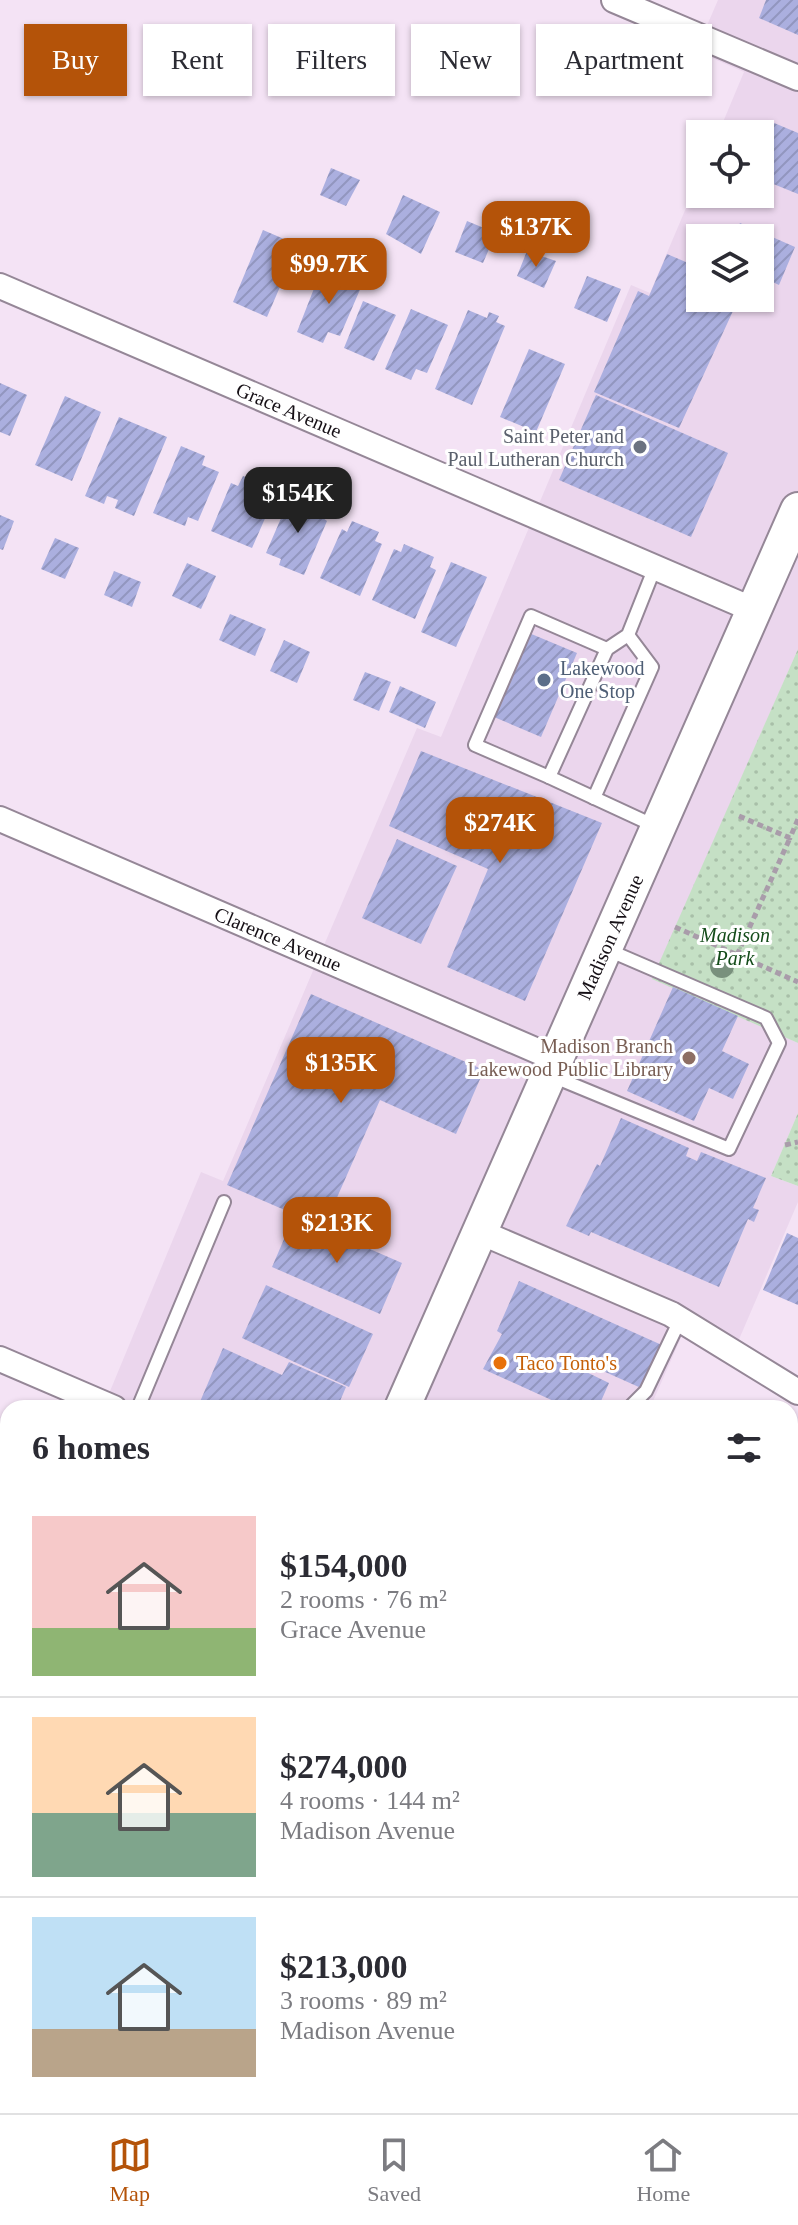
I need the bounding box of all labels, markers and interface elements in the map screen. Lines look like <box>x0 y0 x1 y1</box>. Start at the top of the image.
chip: Buy <box>24 24 127 96</box>
chip: Rent <box>143 24 252 96</box>
chip: Filters <box>268 24 395 96</box>
chip: New <box>411 24 520 96</box>
chip: Apartment <box>536 24 712 96</box>
map controls <box>686 120 774 312</box>
button: locate <box>686 120 774 208</box>
pin: $137K <box>480 201 592 269</box>
text: $137K <box>500 212 572 241</box>
button: layers <box>686 224 774 312</box>
pin: $99.7K <box>264 238 394 306</box>
text: $99.7K <box>290 249 368 278</box>
street label: Grace Avenue <box>233 378 345 442</box>
place label: Saint Peter and Paul Lutheran Church <box>447 425 624 470</box>
marker: Saint Peter and Paul Lutheran Church <box>631 438 649 456</box>
pin: $154K <box>242 467 354 535</box>
text: $154K <box>262 478 334 507</box>
place label: Lakewood One Stop <box>560 657 644 703</box>
marker: Lakewood One Stop <box>535 671 553 689</box>
pin: $274K <box>444 797 556 865</box>
text: $274K <box>464 808 536 837</box>
street label: Madison Avenue <box>573 871 647 1003</box>
street label: Clarence Avenue <box>211 902 345 976</box>
park label: Madison Park <box>699 924 770 969</box>
place label: Madison Branch Lakewood Public Library <box>468 1035 673 1081</box>
pin: $135K <box>285 1037 397 1105</box>
text: $135K <box>305 1048 377 1077</box>
marker: Madison Branch Lakewood Public Library <box>680 1049 698 1067</box>
pin: $213K <box>281 1197 393 1265</box>
text: $213K <box>301 1208 373 1237</box>
place label: Taco Tonto's <box>516 1352 617 1374</box>
marker: Taco Tonto's <box>491 1354 509 1372</box>
icon: filters <box>722 1426 766 1470</box>
text: 6 homes <box>32 1429 150 1466</box>
text: $154,000 <box>280 1547 408 1584</box>
icon: home <box>96 1548 192 1644</box>
text: 2 rooms · 76 m² <box>280 1585 447 1614</box>
text: Grace Avenue <box>280 1615 426 1644</box>
text: $274,000 <box>280 1748 408 1785</box>
icon: home <box>96 1749 192 1845</box>
text: 4 rooms · 144 m² <box>280 1786 460 1815</box>
text: Madison Avenue <box>280 1816 455 1845</box>
text: $213,000 <box>280 1948 408 1985</box>
icon: home <box>96 1949 192 2045</box>
text: 3 rooms · 89 m² <box>280 1986 447 2015</box>
text: Madison Avenue <box>280 2016 455 2045</box>
tab: Map <box>108 2133 152 2207</box>
tab: Saved <box>367 2133 421 2207</box>
tab: Home <box>636 2133 690 2207</box>

